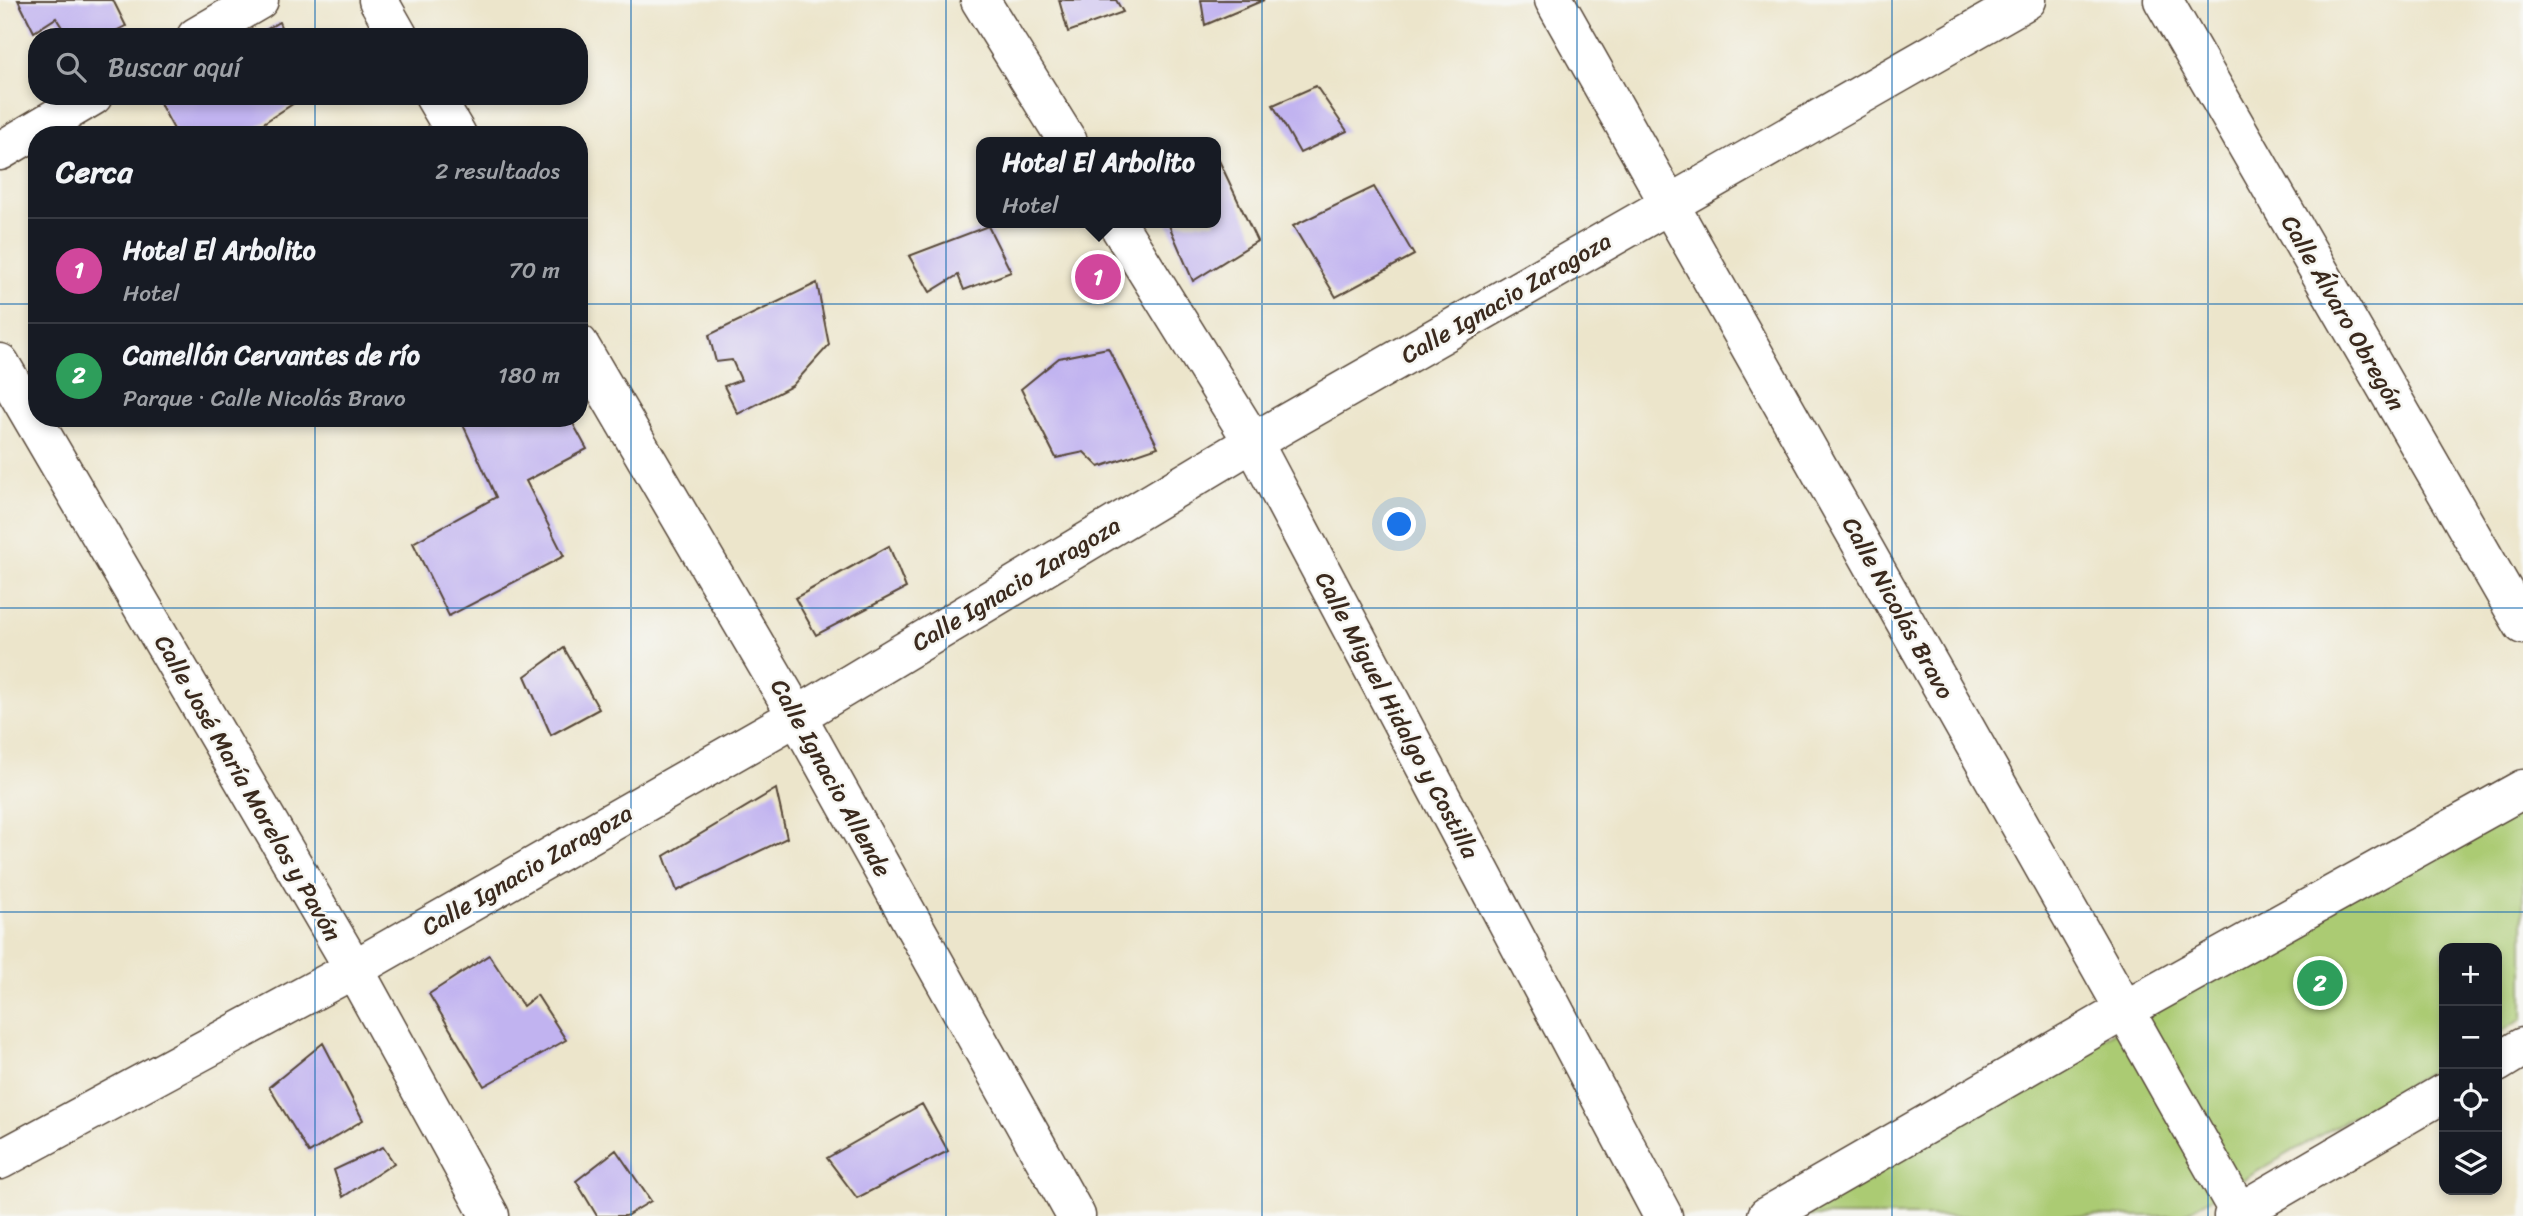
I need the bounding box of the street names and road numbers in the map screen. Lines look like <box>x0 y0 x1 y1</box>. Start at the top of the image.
street label: Calle Álvaro Obregón <box>2270 207 2416 419</box>
street label: Calle Ignacio Zaragoza <box>1393 220 1619 376</box>
street label: Calle Ignacio Zaragoza <box>903 505 1129 663</box>
street label: Calle Nicolás Bravo <box>1830 509 1966 707</box>
street label: Calle Miguel Hidalgo y Costilla <box>1303 564 1491 867</box>
street label: Calle José María Morelos y Pavón <box>143 627 353 949</box>
street label: Calle Ignacio Allende <box>759 671 903 885</box>
street label: Calle Ignacio Zaragoza <box>414 792 640 948</box>

